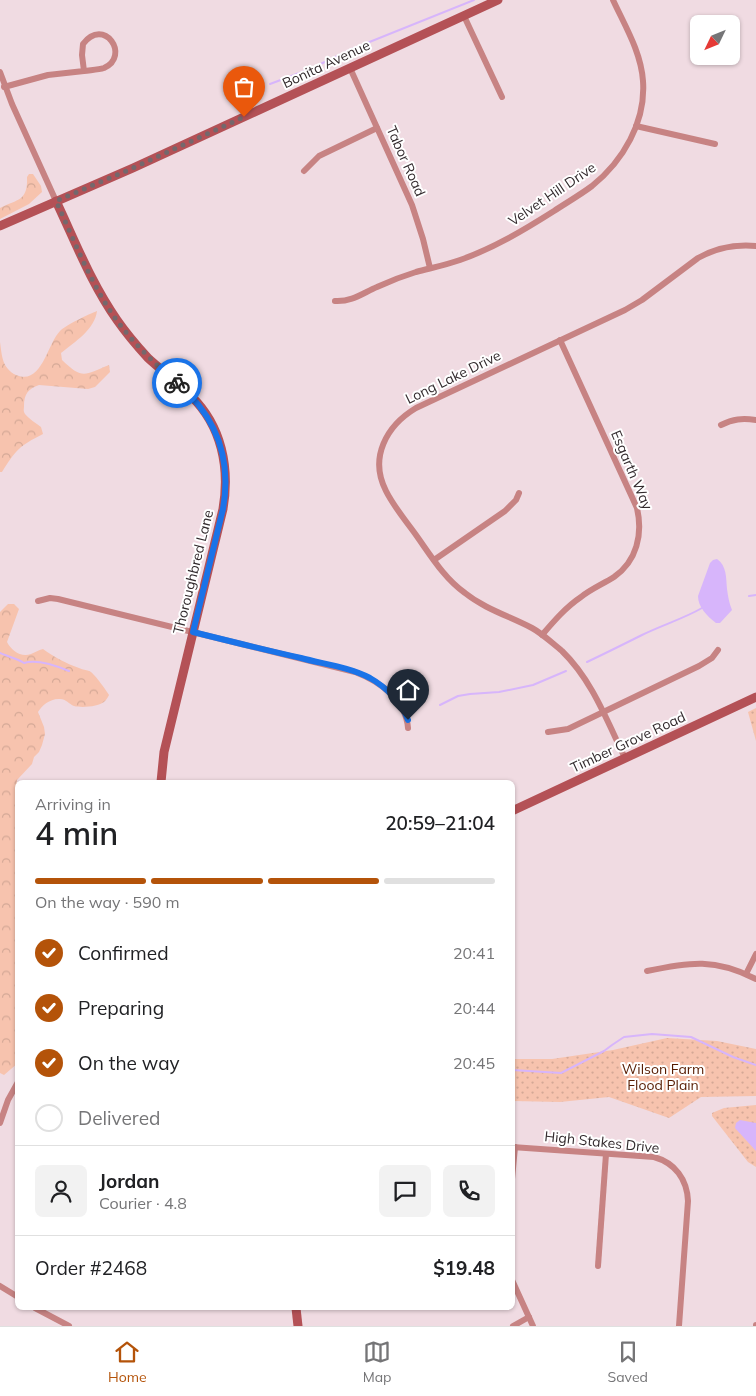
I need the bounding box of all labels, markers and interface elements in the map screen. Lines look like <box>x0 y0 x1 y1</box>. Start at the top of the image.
north arrow <box>690 15 740 65</box>
map controls <box>690 15 740 65</box>
street label: Bonita Avenue <box>279 36 373 92</box>
pin <box>223 66 265 117</box>
icon: bag <box>230 73 258 101</box>
street label: Tabor Road <box>382 123 430 199</box>
street label: Velvet Hill Drive <box>505 158 599 230</box>
street label: Long Lake Drive <box>402 346 504 408</box>
courier <box>152 358 202 408</box>
icon: bike <box>163 369 191 397</box>
street label: Esgarth Way <box>607 428 657 513</box>
street label: Thoroughbred Lane <box>169 508 217 636</box>
pin <box>387 669 429 720</box>
icon: home <box>394 676 422 704</box>
street label: Timber Grove Road <box>568 707 688 777</box>
text: Arriving in <box>35 794 111 814</box>
text: 20:59–21:04 <box>385 811 495 835</box>
text: 4 min <box>35 813 118 853</box>
text: On the way · 590 m <box>35 892 180 912</box>
icon: check <box>35 939 63 967</box>
text: Confirmed <box>78 941 169 965</box>
text: 20:41 <box>453 943 495 963</box>
icon: check <box>35 994 63 1022</box>
text: Preparing <box>78 996 164 1020</box>
text: 20:44 <box>453 998 495 1018</box>
icon: check <box>35 1049 63 1077</box>
text: On the way <box>78 1051 180 1075</box>
text: 20:45 <box>453 1053 495 1073</box>
park label: Wilson Farm Flood Plain <box>622 1060 704 1094</box>
text: Delivered <box>78 1106 160 1130</box>
street label: High Stakes Drive <box>544 1127 660 1157</box>
button: person <box>35 1165 87 1217</box>
button: chat <box>379 1165 431 1217</box>
button: phone <box>443 1165 495 1217</box>
text: Jordan <box>99 1169 159 1193</box>
text: Courier · 4.8 <box>99 1193 187 1213</box>
text: Order #2468 <box>35 1256 147 1280</box>
text: $19.48 <box>433 1256 495 1280</box>
tab: Home <box>108 1338 147 1386</box>
tab: Map <box>363 1338 392 1386</box>
tab: Saved <box>608 1338 648 1386</box>

